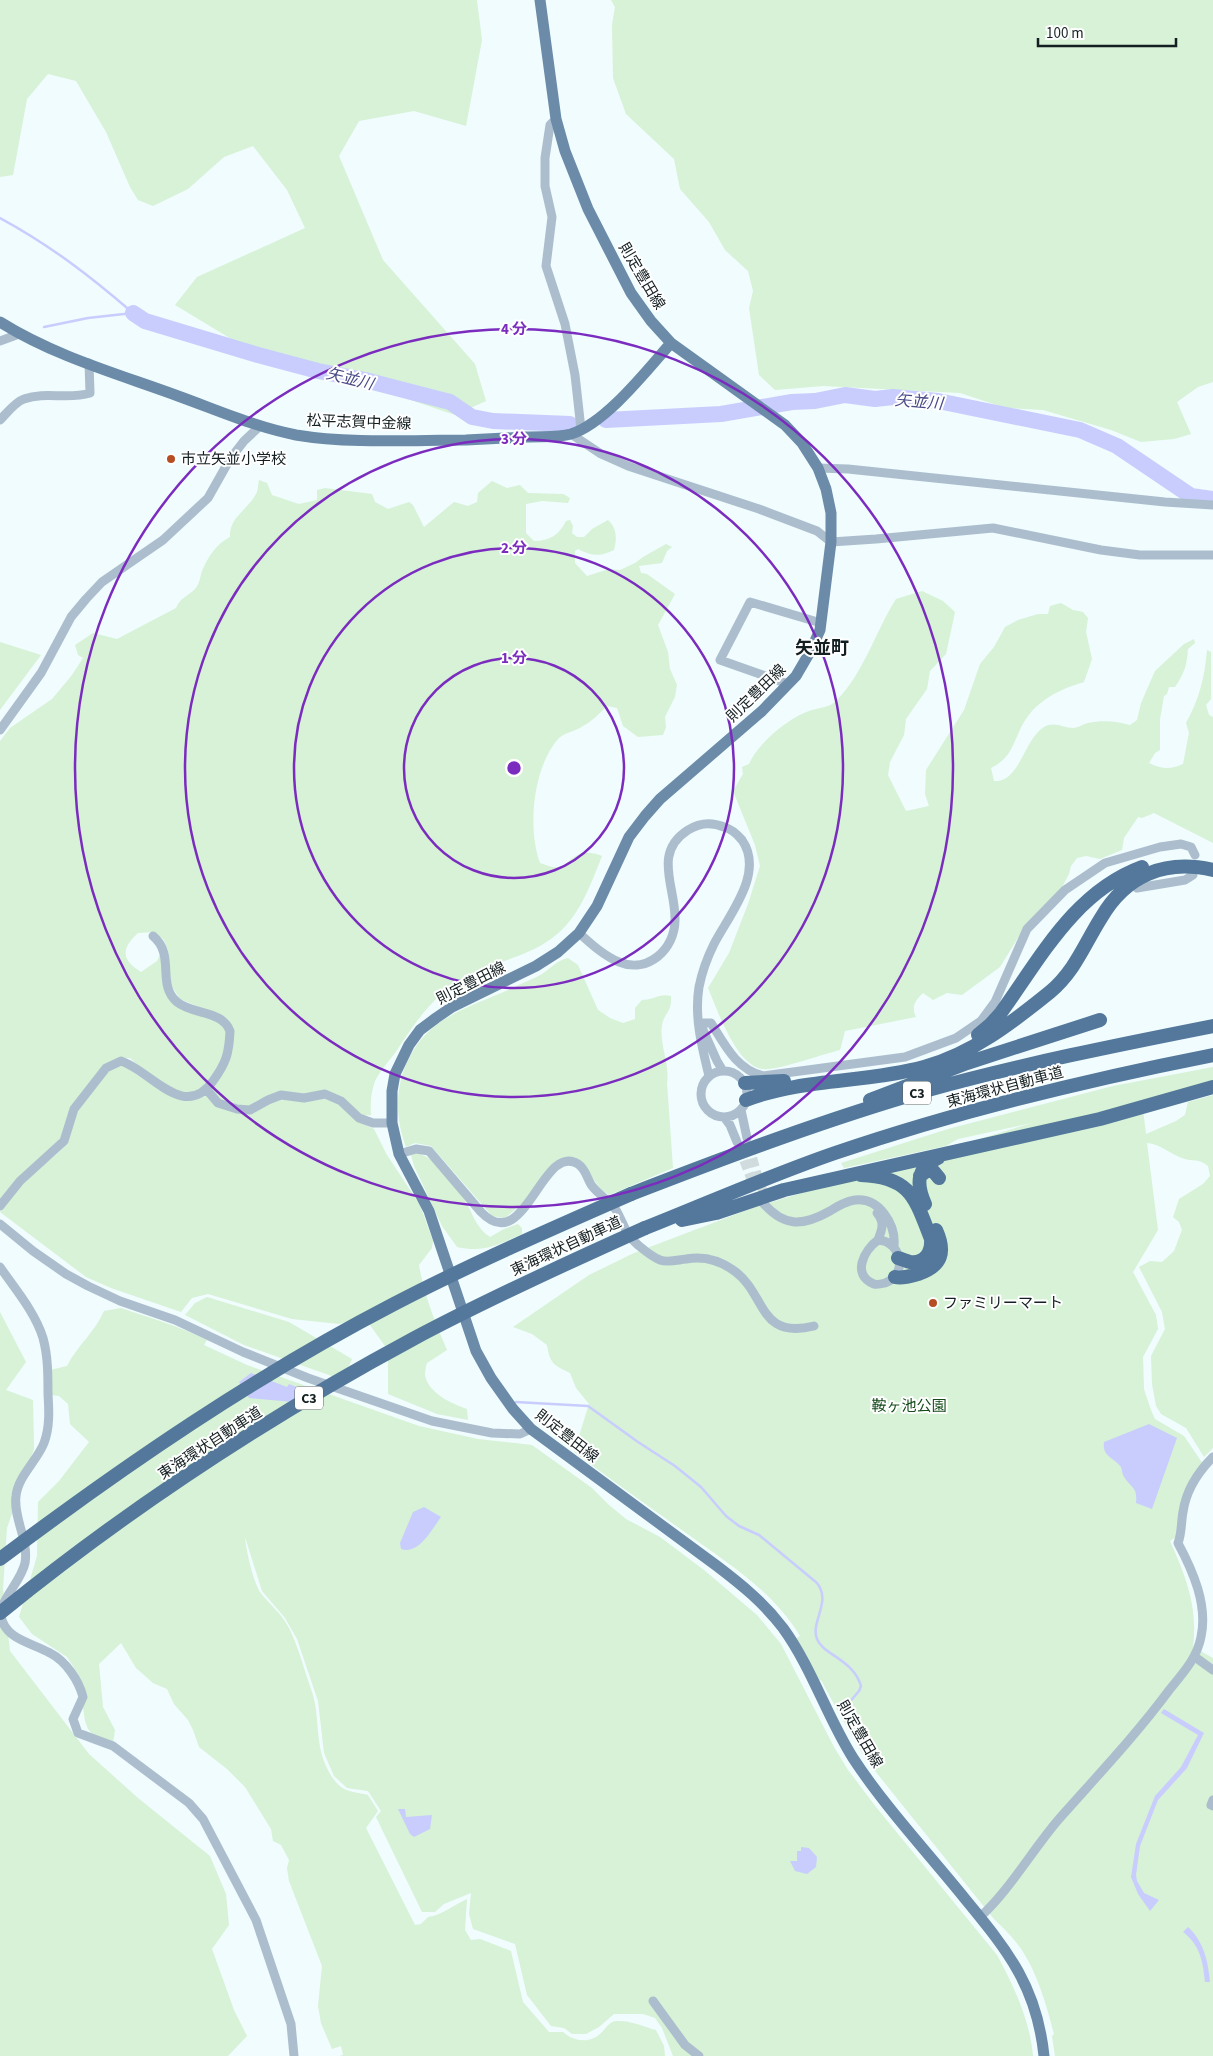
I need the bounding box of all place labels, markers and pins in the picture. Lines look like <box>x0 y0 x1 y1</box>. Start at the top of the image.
place label: 市立矢並小学校 <box>181 449 286 470</box>
marker: 市立矢並小学校 <box>165 453 177 465</box>
centre of rings <box>505 759 523 777</box>
place label: ファミリーマート <box>943 1293 1063 1314</box>
marker: ファミリーマート <box>927 1297 939 1309</box>

